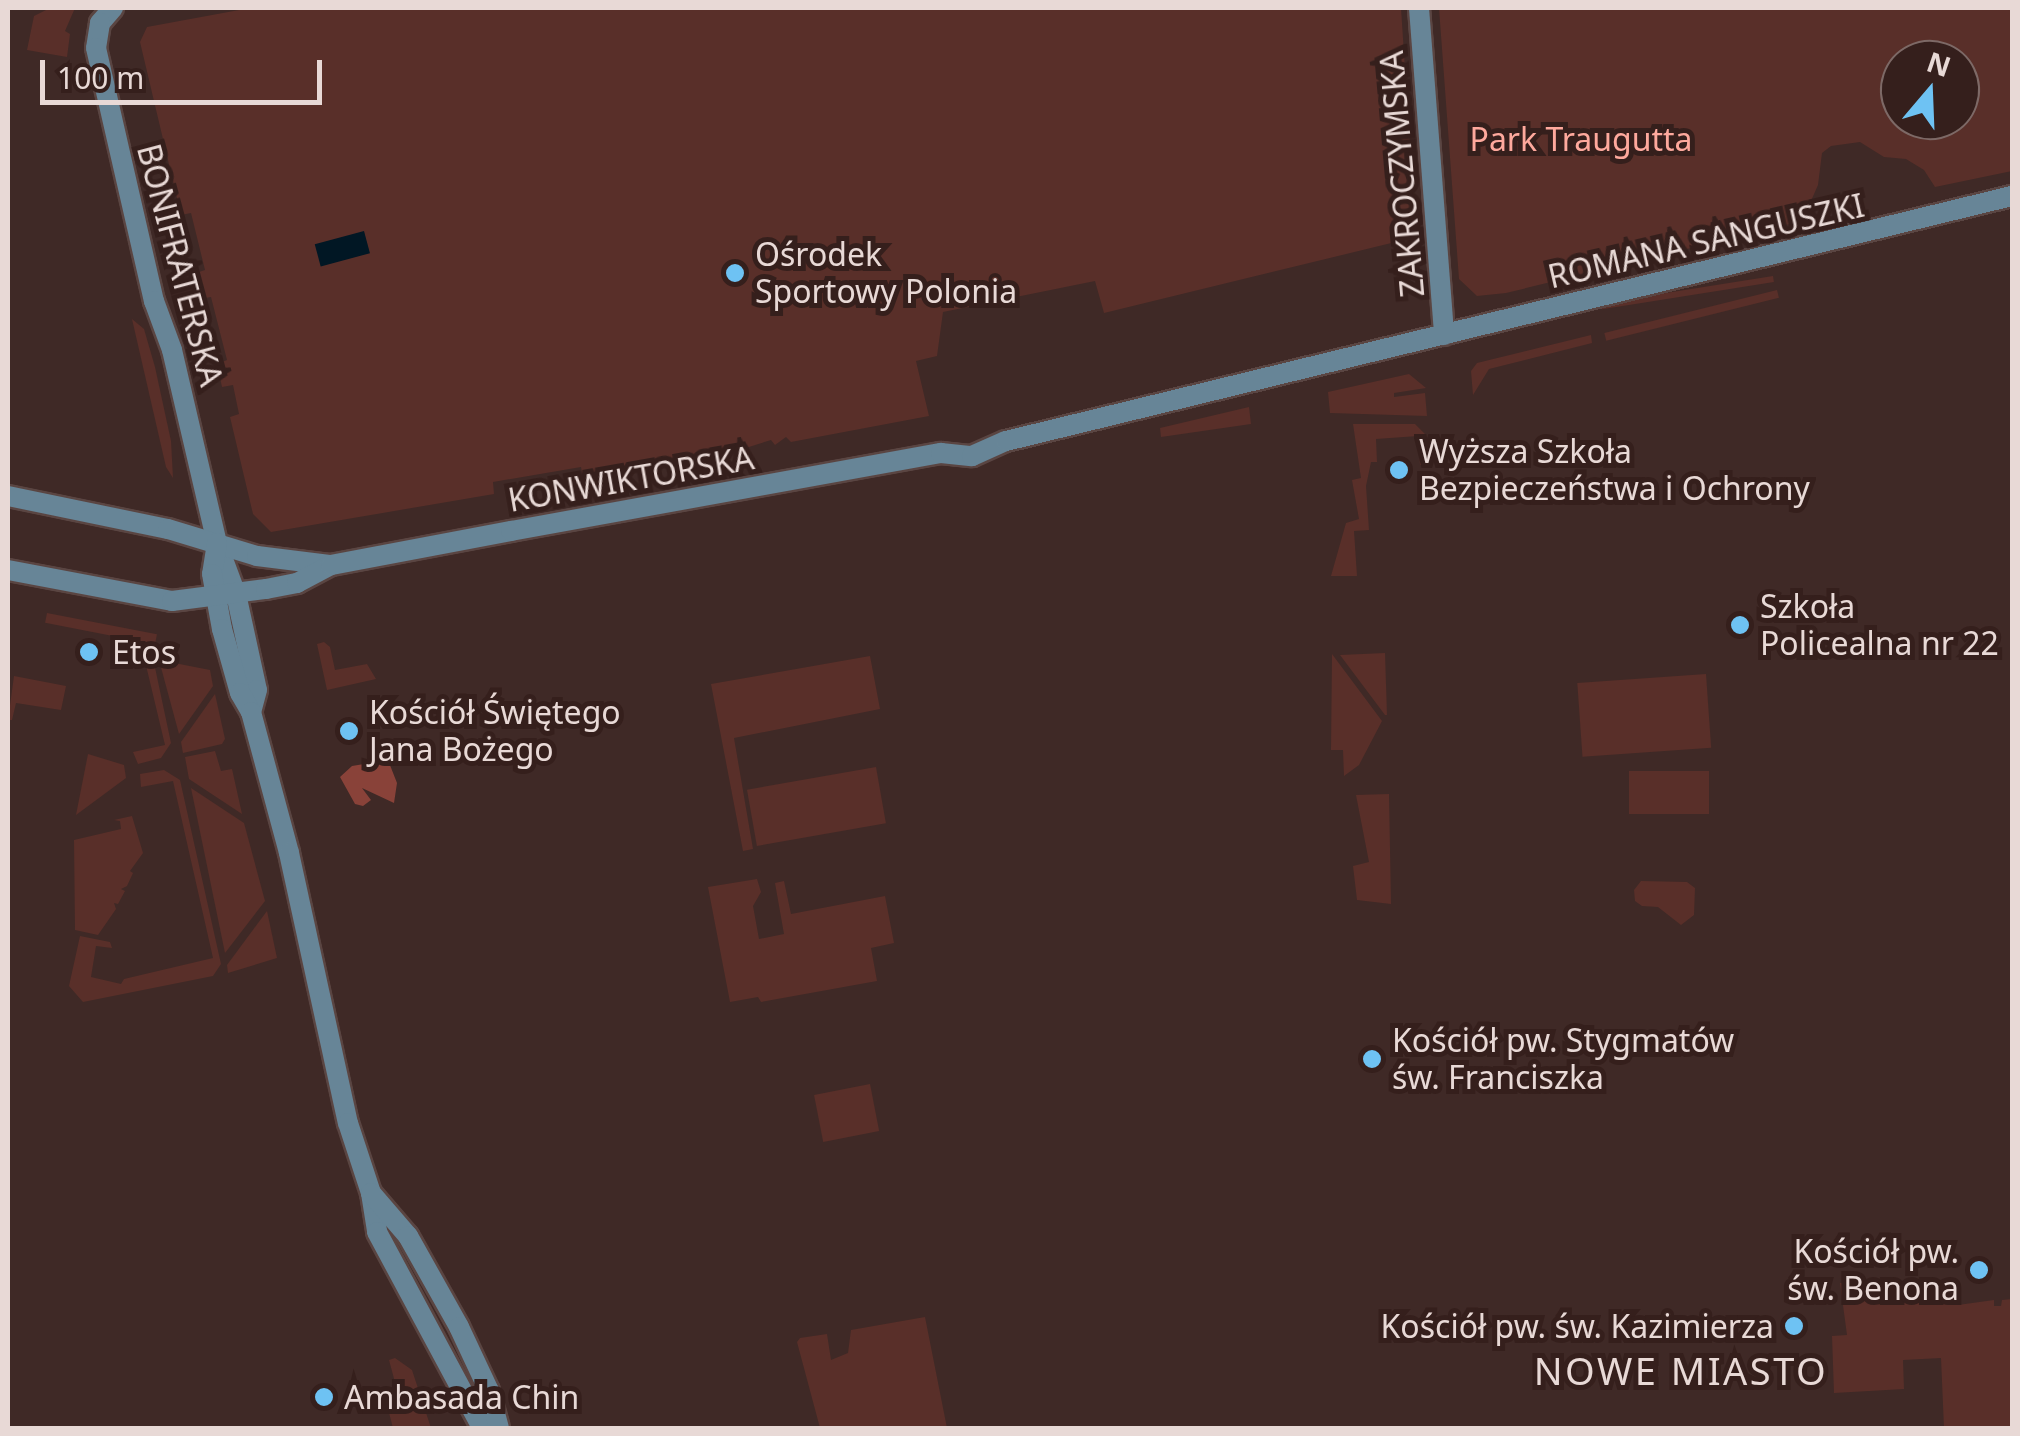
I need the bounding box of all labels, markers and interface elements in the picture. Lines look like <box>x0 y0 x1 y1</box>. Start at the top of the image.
scale bar <box>45 40 328 102</box>
north arrow <box>1880 40 1980 140</box>
text: N <box>1922 42 1956 85</box>
street label: ZAKROCZYMSKA <box>1372 49 1432 299</box>
text: 100 m <box>57 57 144 98</box>
park label: Park Traugutta <box>1470 120 1692 158</box>
street label: BONIFRATERSKA <box>129 140 231 390</box>
street label: ROMANA SANGUSZKI <box>1544 186 1868 296</box>
place label: Ośrodek Sportowy Polonia <box>755 236 1017 311</box>
marker: Ośrodek Sportowy Polonia <box>724 262 746 284</box>
place label: Wyższa Szkoła Bezpieczeństwa i Ochrony <box>1419 433 1810 508</box>
street label: KONWIKTORSKA <box>505 438 757 520</box>
marker: Wyższa Szkoła Bezpieczeństwa i Ochrony <box>1388 459 1410 481</box>
place label: Szkoła Policealna nr 22 <box>1760 588 1999 663</box>
marker: Szkoła Policealna nr 22 <box>1729 614 1751 636</box>
place label: Etos <box>112 633 176 671</box>
marker: Etos <box>76 639 102 665</box>
place label: Kościół Świętego Jana Bożego <box>369 694 621 769</box>
marker: Kościół Świętego Jana Bożego <box>338 720 360 742</box>
place label: Kościół pw. Stygmatów św. Franciszka <box>1392 1022 1734 1097</box>
marker: Kościół pw. Stygmatów św. Franciszka <box>1361 1048 1383 1070</box>
place label: Kościół pw. św. Benona <box>1787 1233 1959 1308</box>
marker: Kościół pw. św. Benona <box>1968 1259 1990 1281</box>
place label: Kościół pw. św. Kazimierza <box>1381 1307 1774 1345</box>
marker: Kościół pw. św. Kazimierza <box>1783 1315 1805 1337</box>
district label: NOWE MIASTO <box>1534 1348 1828 1394</box>
place label: Ambasada Chin <box>344 1378 579 1416</box>
marker: Ambasada Chin <box>313 1386 335 1408</box>

